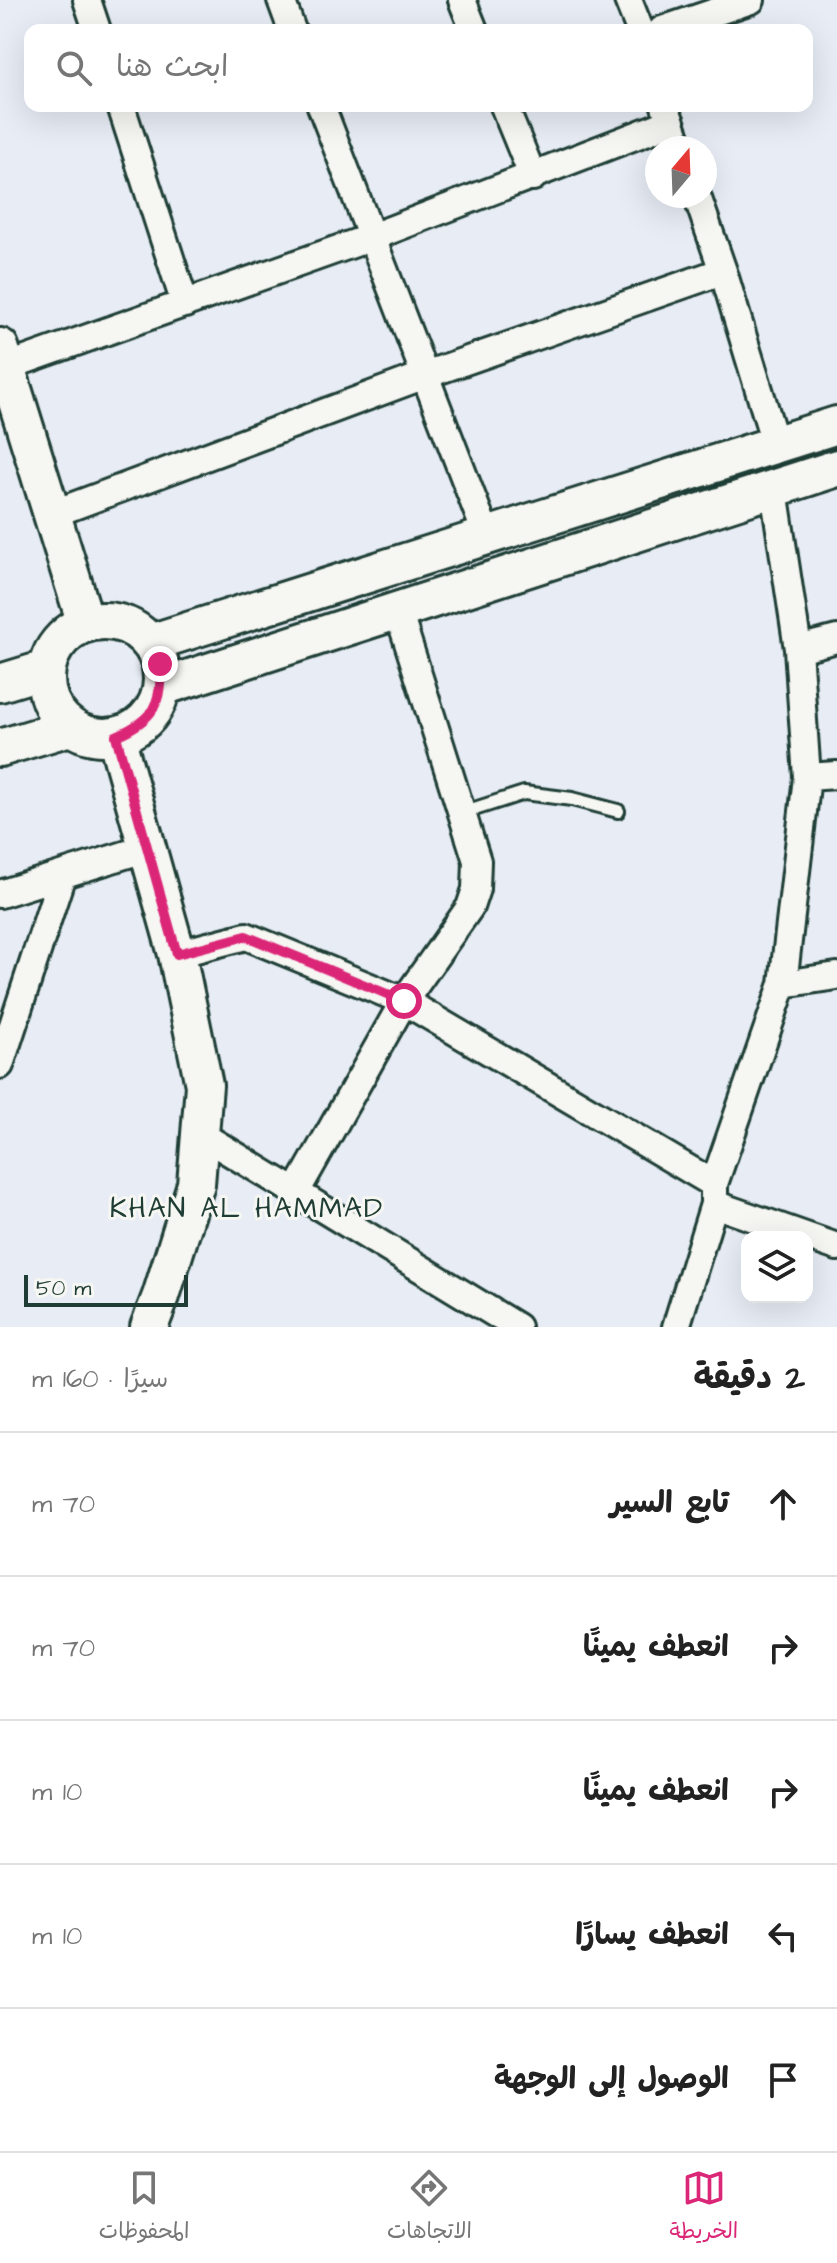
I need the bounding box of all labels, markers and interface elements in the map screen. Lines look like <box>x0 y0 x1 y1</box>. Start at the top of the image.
search box <box>24 24 813 112</box>
icon: search <box>52 46 96 90</box>
text: ابحث هنا <box>116 46 228 88</box>
north arrow <box>645 136 717 208</box>
route end <box>142 646 178 682</box>
route start <box>386 983 422 1019</box>
district label: KHAN AL HAMMAD <box>110 1189 384 1228</box>
map controls <box>741 1231 813 1303</box>
button: layers <box>741 1231 813 1303</box>
scale bar <box>24 1271 188 1307</box>
text: 50 m <box>36 1273 91 1304</box>
text: 2 دقيقة <box>693 1354 805 1402</box>
text: سيرًا · 160 m <box>32 1361 168 1397</box>
text: تابع السير <box>610 1482 729 1524</box>
icon: ahead <box>761 1482 805 1526</box>
text: 70 m <box>32 1486 95 1522</box>
text: انعطف يمينًا <box>583 1626 729 1668</box>
icon: right <box>761 1626 805 1670</box>
text: 70 m <box>32 1630 95 1666</box>
text: انعطف يمينًا <box>583 1770 729 1812</box>
icon: right <box>761 1770 805 1814</box>
text: 10 m <box>32 1774 82 1810</box>
text: انعطف يسارًا <box>575 1914 729 1956</box>
icon: left <box>761 1914 805 1958</box>
text: 10 m <box>32 1918 82 1954</box>
text: الوصول إلى الوجهة <box>494 2058 729 2100</box>
icon: arrive <box>761 2058 805 2102</box>
tab: المحفوظات <box>99 2166 189 2250</box>
tab: الاتجاهات <box>387 2166 472 2250</box>
tab: الخريطة <box>670 2166 738 2250</box>

